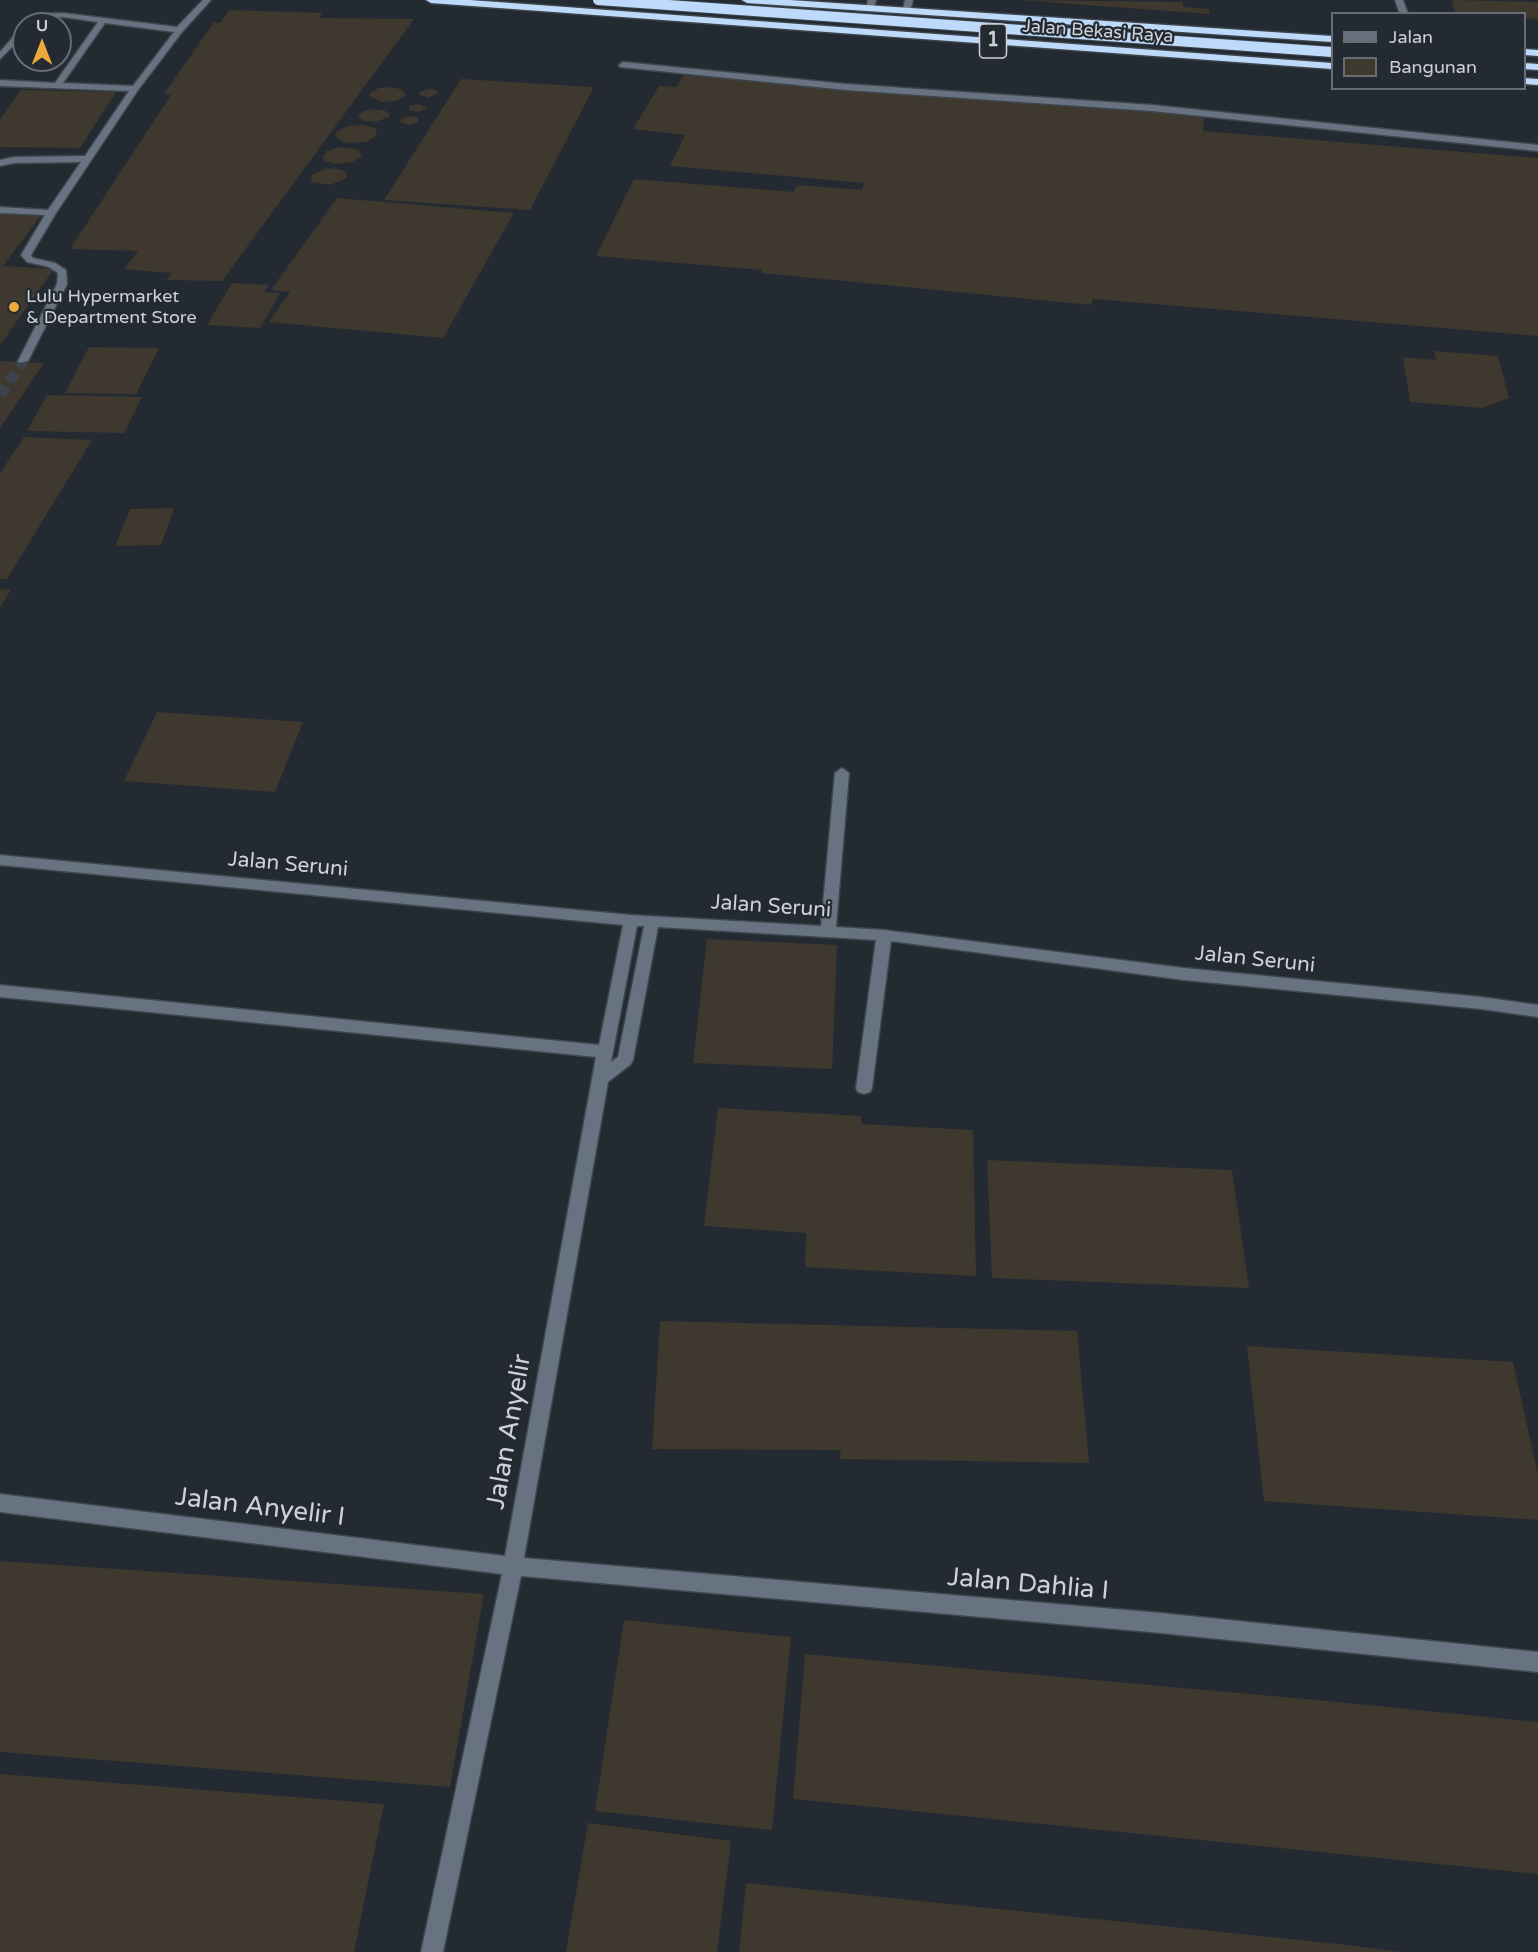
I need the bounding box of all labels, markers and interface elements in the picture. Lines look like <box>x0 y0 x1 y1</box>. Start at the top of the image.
north arrow <box>12 12 72 72</box>
legend <box>1331 12 1526 90</box>
text: U <box>36 16 48 36</box>
street label: Jalan Bekasi Raya <box>1022 16 1174 48</box>
road number: 1 <box>980 24 1006 58</box>
text: Jalan <box>1389 26 1433 48</box>
text: Bangunan <box>1389 56 1477 78</box>
place label: Lulu Hypermarket & Department Store <box>26 286 197 328</box>
marker: Lulu Hypermarket & Department Store <box>7 300 21 314</box>
street label: Jalan Seruni <box>227 847 349 883</box>
street label: Jalan Seruni <box>710 890 832 924</box>
street label: Jalan Seruni <box>1194 941 1316 979</box>
street label: Jalan Anyelir <box>481 1352 539 1512</box>
street label: Jalan Anyelir I <box>173 1482 347 1534</box>
street label: Jalan Dahlia I <box>946 1562 1110 1608</box>

